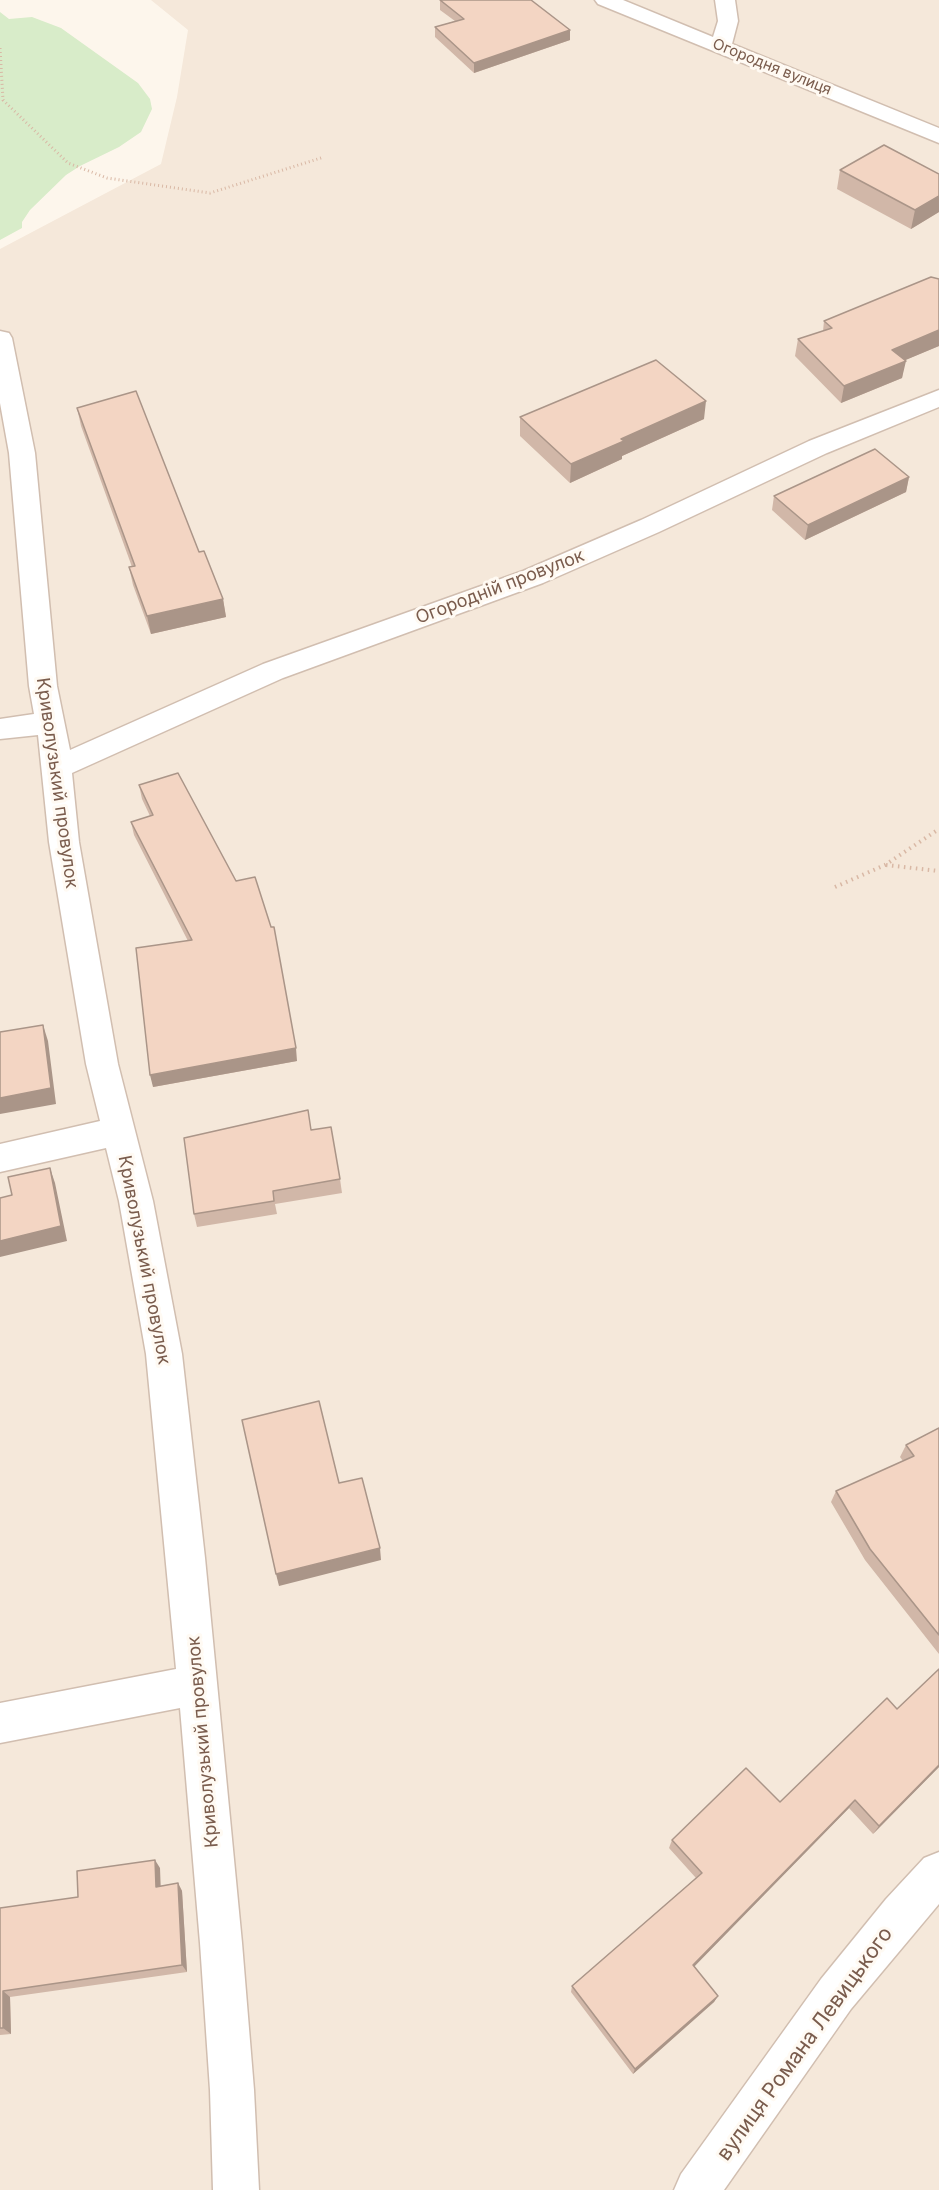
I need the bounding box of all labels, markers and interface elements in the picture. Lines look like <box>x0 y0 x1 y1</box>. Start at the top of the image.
street label: Огородня вулиця <box>710 35 834 99</box>
street label: Огородній провулок <box>413 545 587 629</box>
street label: Криволузький провулок <box>32 676 82 890</box>
street label: Криволузький провулок <box>113 1154 175 1366</box>
street label: Криволузький провулок <box>183 1635 223 1849</box>
street label: вулиця Романа Левицького <box>712 1922 898 2166</box>

